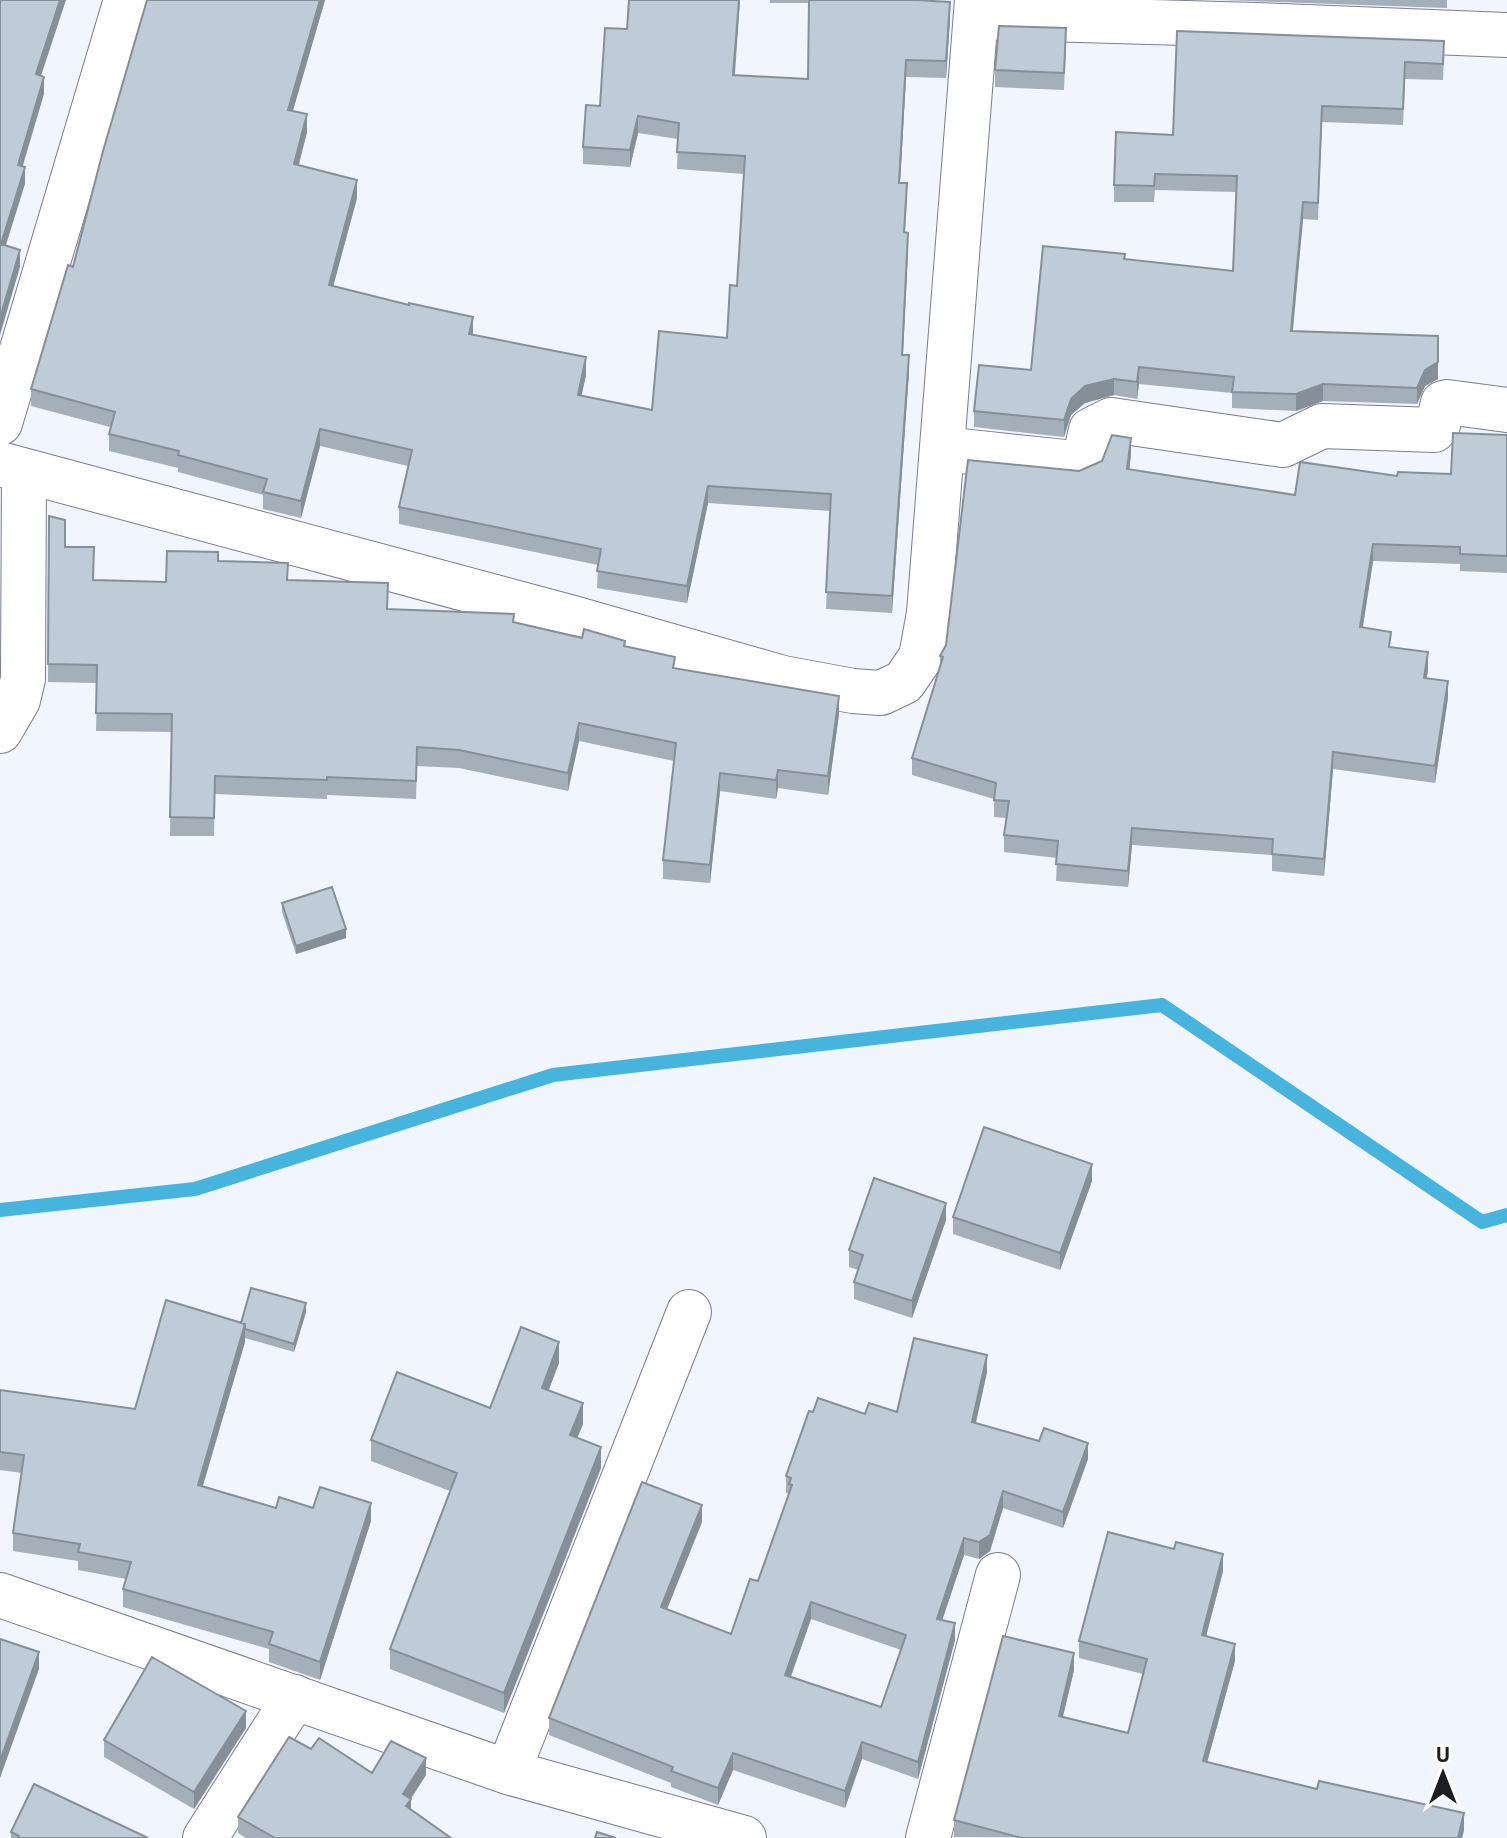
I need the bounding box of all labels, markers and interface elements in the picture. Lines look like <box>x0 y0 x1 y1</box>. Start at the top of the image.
north arrow <box>1403 1734 1483 1814</box>
text: U <box>1436 1737 1450 1771</box>

